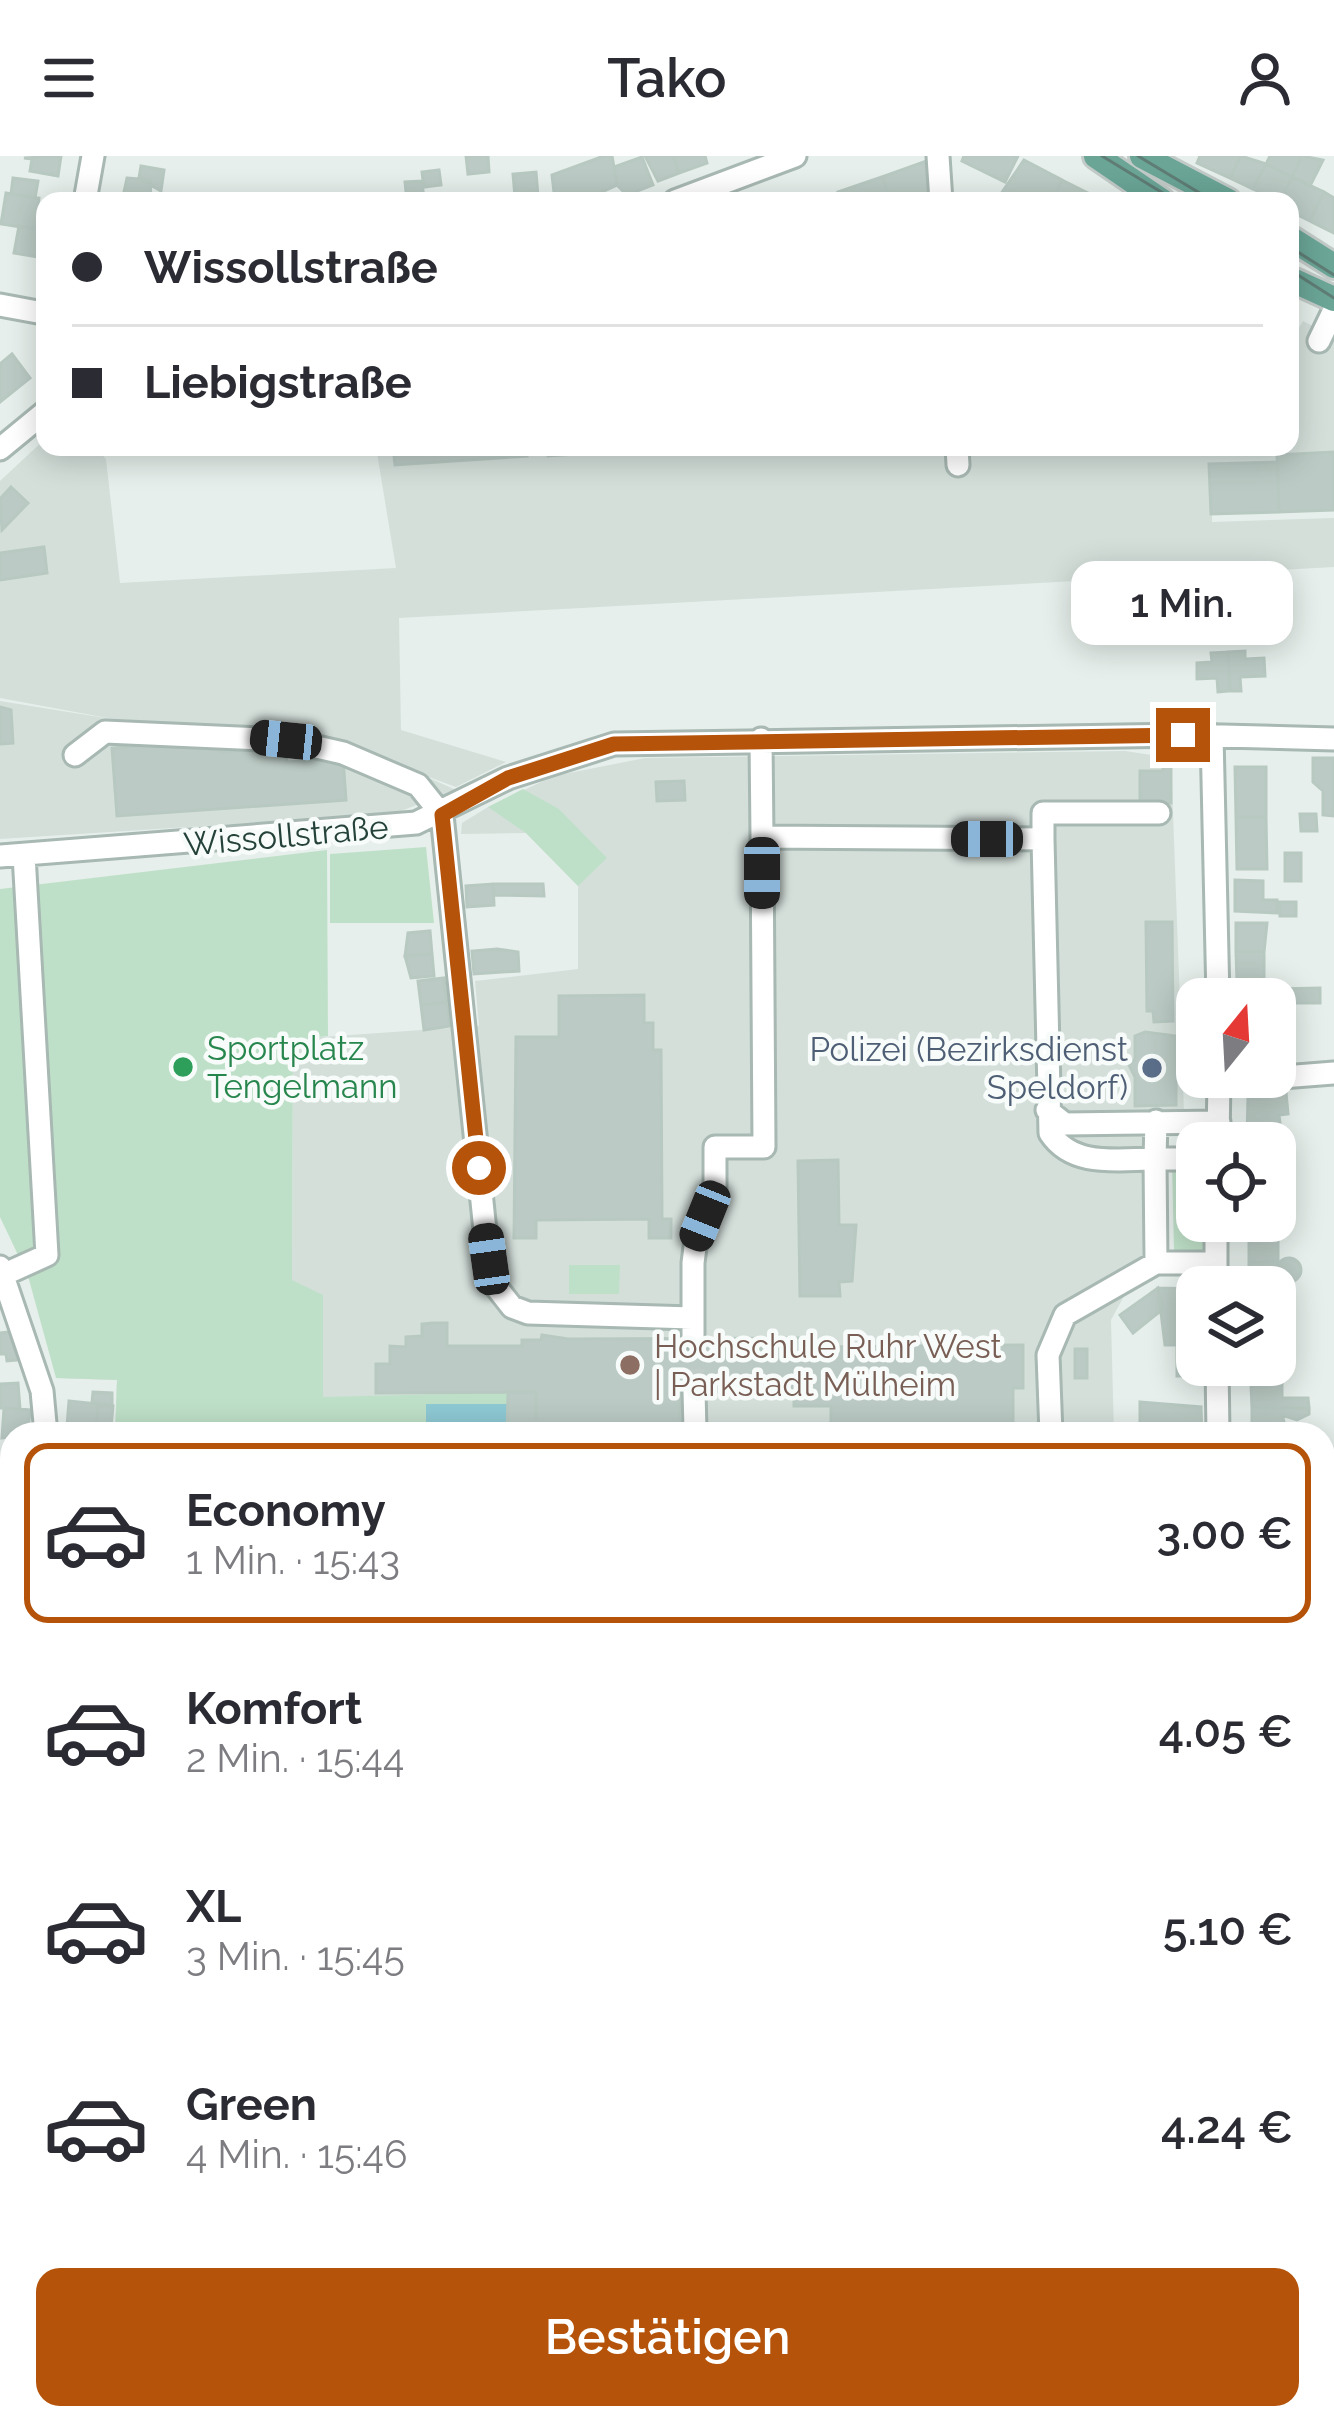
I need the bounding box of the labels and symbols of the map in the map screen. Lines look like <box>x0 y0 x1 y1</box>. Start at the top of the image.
callout: 1 Min. <box>1072 561 1294 645</box>
route end <box>1156 708 1210 762</box>
car <box>248 718 324 762</box>
street label: Wissollstraße <box>182 807 390 864</box>
car <box>951 821 1023 857</box>
car <box>744 837 780 909</box>
north arrow <box>1176 978 1296 1098</box>
place label: Sportplatz Tengelmann <box>207 1029 398 1106</box>
place label: Polizei (Bezirksdienst Speldorf) <box>809 1030 1128 1107</box>
marker: Sportplatz Tengelmann <box>170 1054 196 1080</box>
marker: Polizei (Bezirksdienst Speldorf) <box>1139 1055 1165 1081</box>
route start <box>452 1141 506 1195</box>
car <box>675 1176 735 1256</box>
car <box>466 1221 512 1297</box>
place label: Hochschule Ruhr West | Parkstadt Mülheim <box>654 1327 1002 1404</box>
marker: Hochschule Ruhr West | Parkstadt Mülheim <box>617 1352 643 1378</box>

